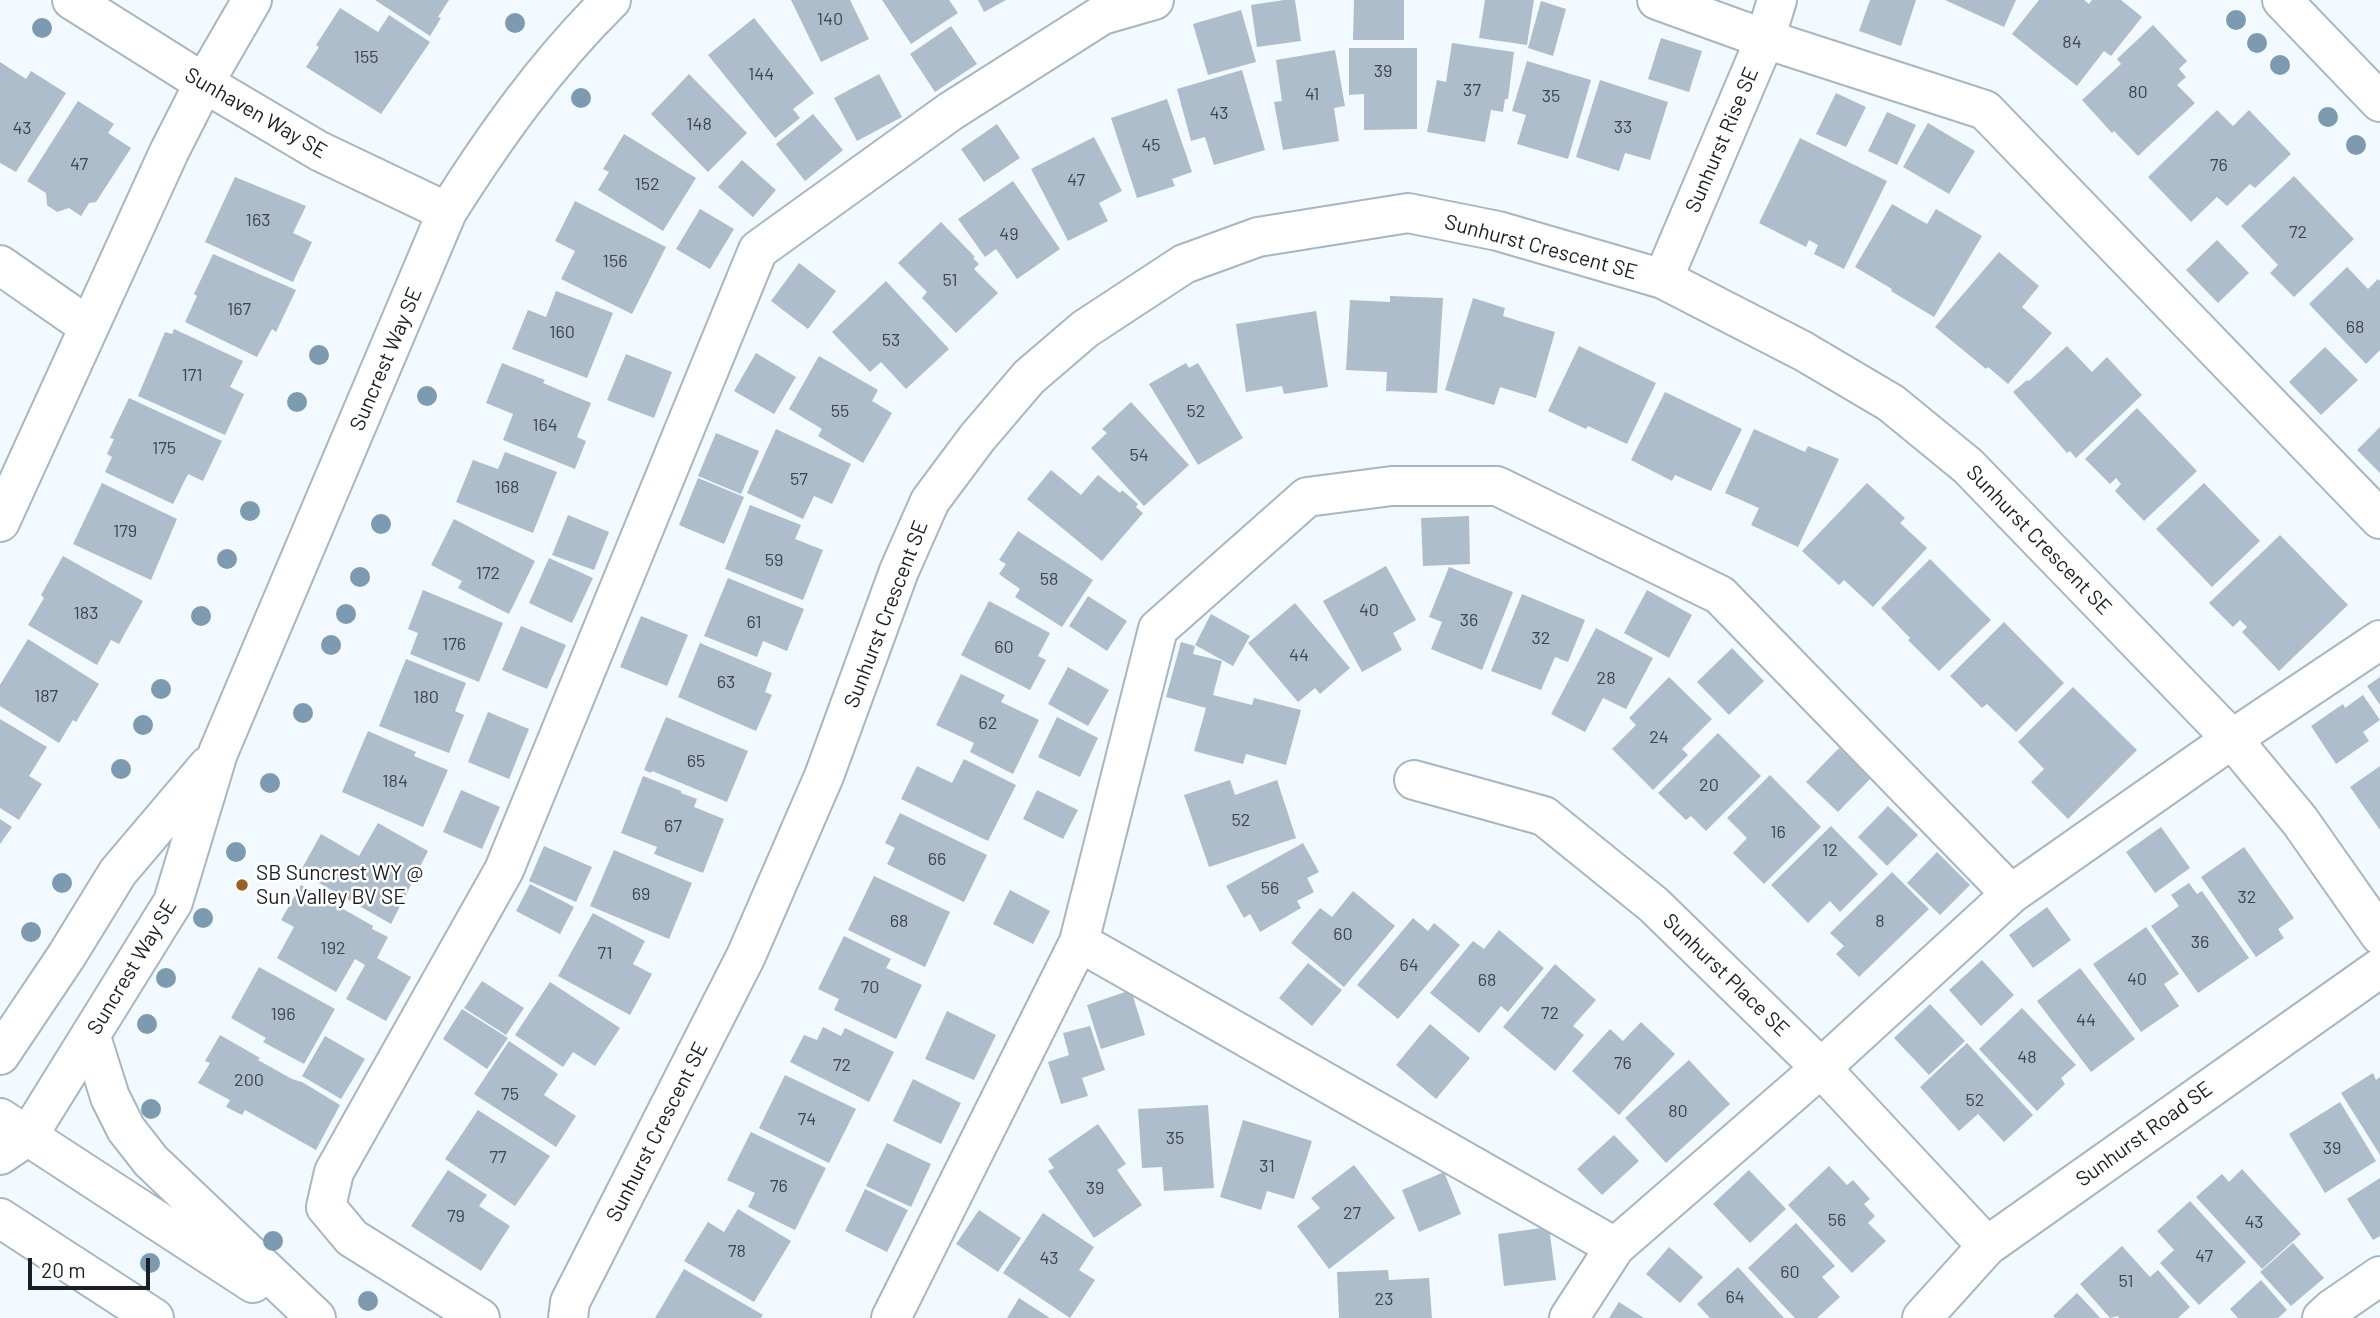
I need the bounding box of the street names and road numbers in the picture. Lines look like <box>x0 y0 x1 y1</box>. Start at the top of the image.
street label: Sunhaven Way SE <box>180 62 332 164</box>
street label: Sunhurst Rise SE <box>1680 63 1764 217</box>
street label: Sunhurst Crescent SE <box>1442 209 1640 285</box>
street label: Suncrest Way SE <box>345 284 427 434</box>
street label: Sunhurst Crescent SE <box>1961 460 2117 620</box>
street label: Sunhurst Crescent SE <box>839 517 933 711</box>
street label: Suncrest Way SE <box>82 895 182 1039</box>
street label: Sunhurst Place SE <box>1658 908 1794 1042</box>
street label: Sunhurst Crescent SE <box>601 1038 713 1226</box>
street label: Sunhurst Road SE <box>2071 1076 2217 1192</box>

